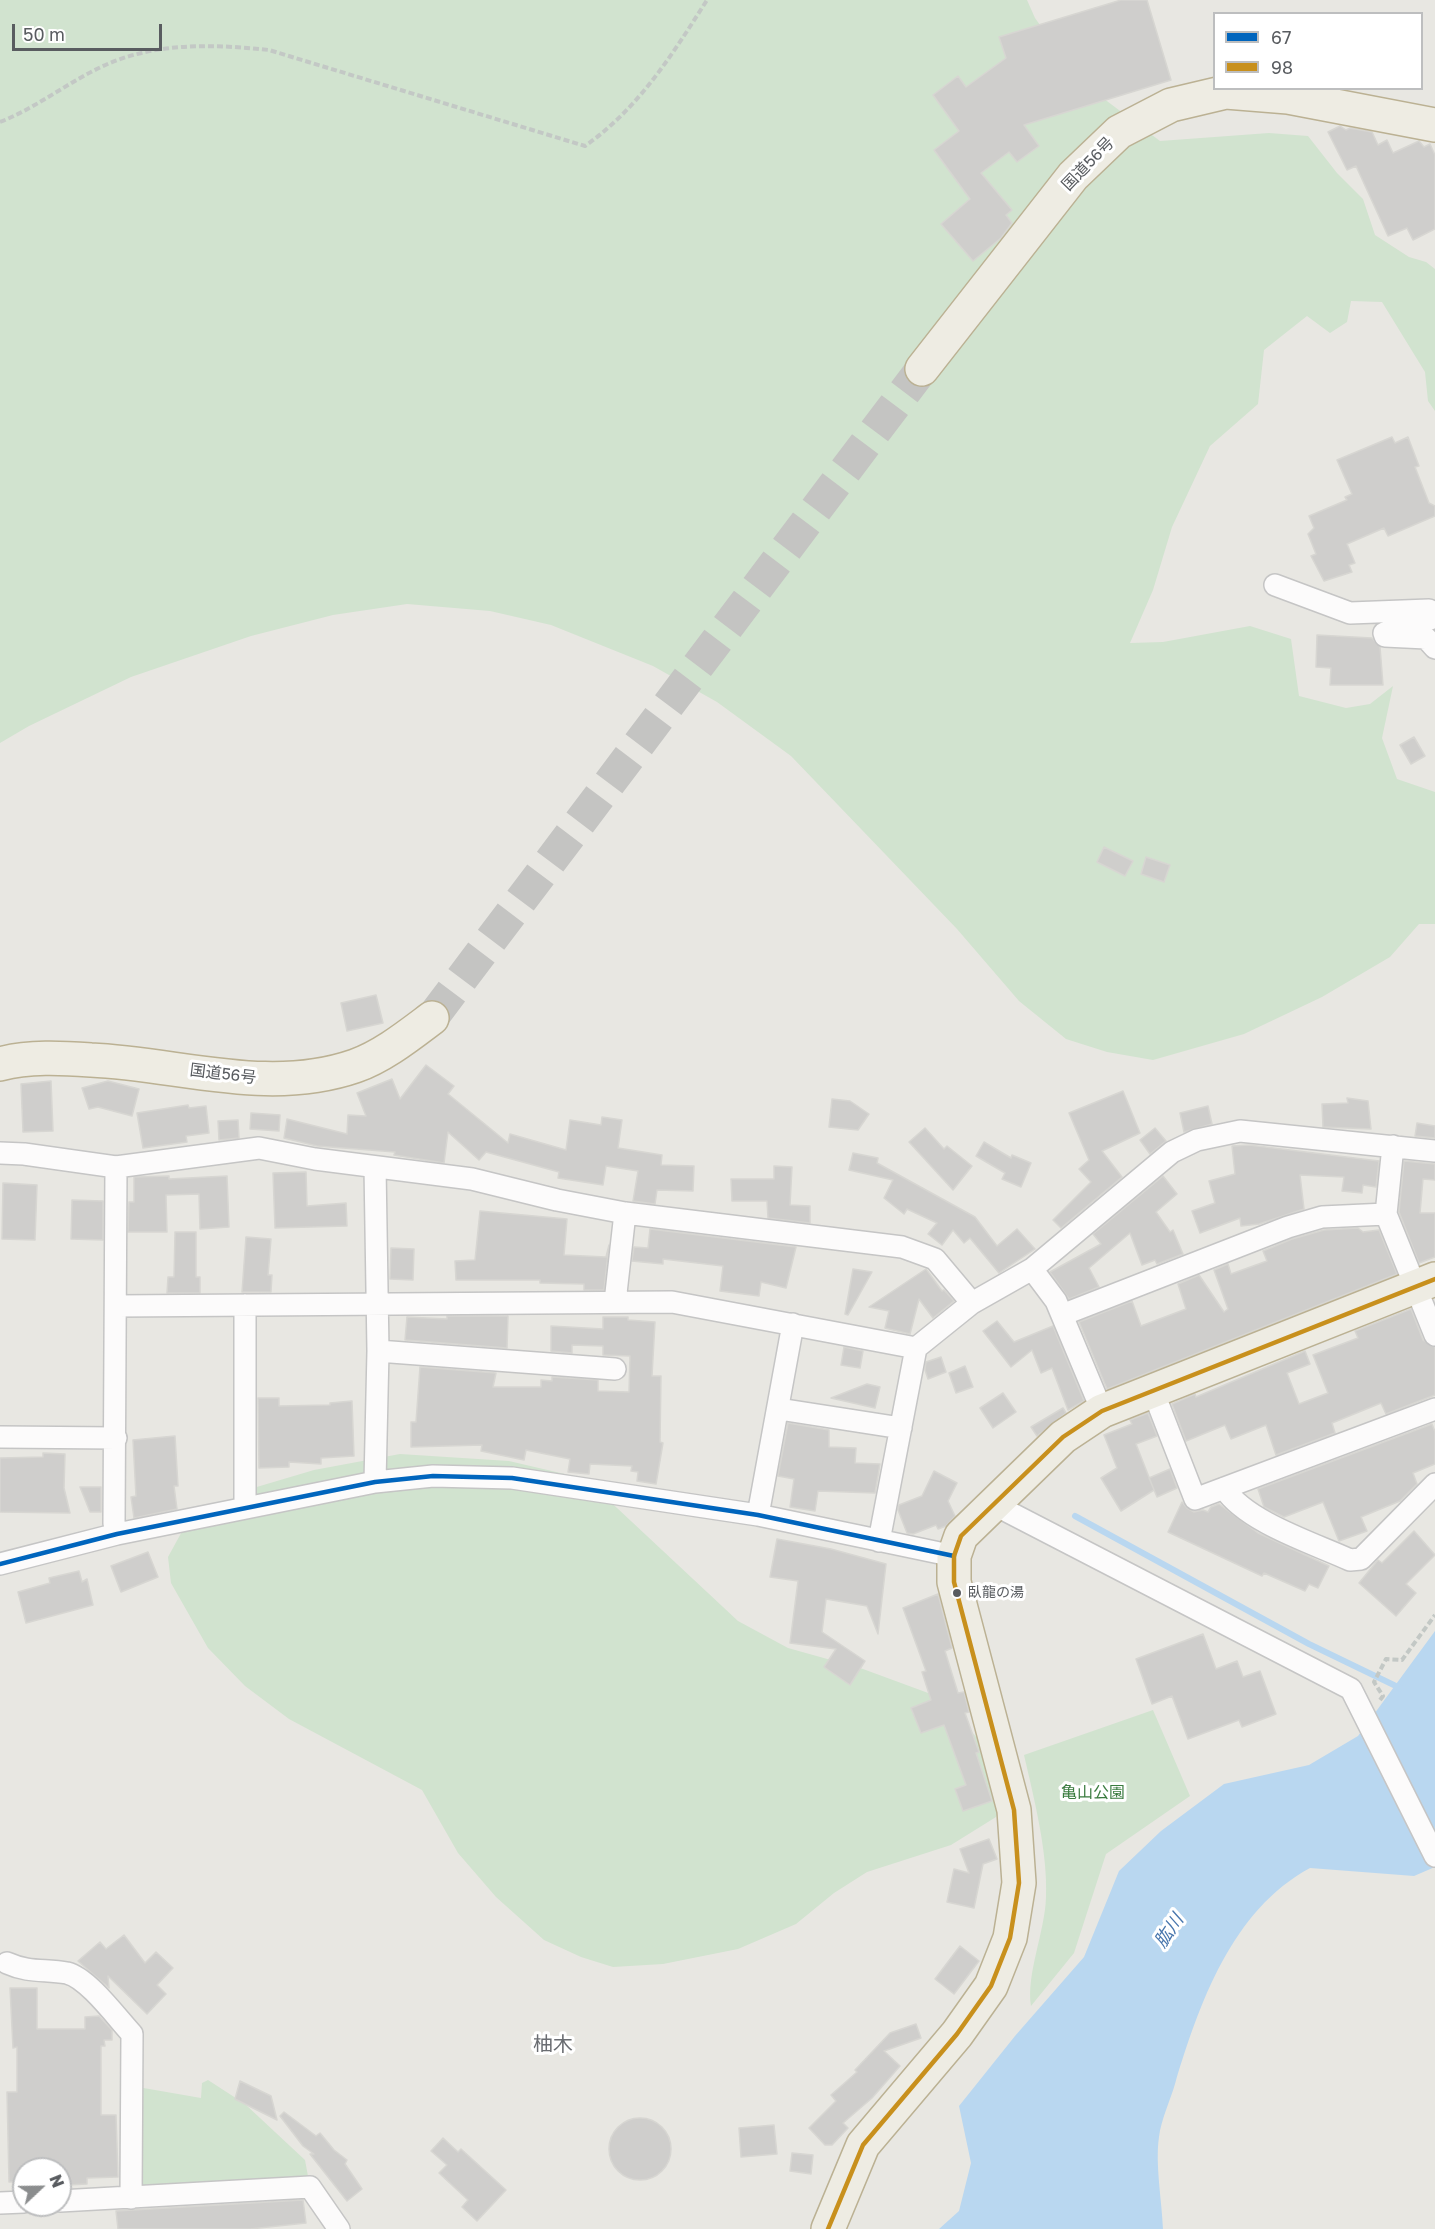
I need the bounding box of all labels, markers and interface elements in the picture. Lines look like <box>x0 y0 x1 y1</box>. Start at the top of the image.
scale bar <box>15 12 165 50</box>
legend <box>1213 12 1423 90</box>
text: 50 m <box>23 23 65 45</box>
text: 67 <box>1271 26 1291 48</box>
text: 98 <box>1271 56 1293 78</box>
street label: 国道56号 <box>1058 133 1118 195</box>
street label: 国道56号 <box>189 1060 257 1088</box>
place label: 臥龍の湯 <box>968 1585 1024 1601</box>
marker: 臥龍の湯 <box>951 1587 963 1599</box>
park label: 亀山公園 <box>1061 1783 1125 1803</box>
water label: 肱川 <box>1150 1910 1188 1952</box>
district label: 柚木 <box>533 2033 573 2057</box>
north arrow <box>12 2157 72 2217</box>
text: N <box>45 2172 68 2190</box>

